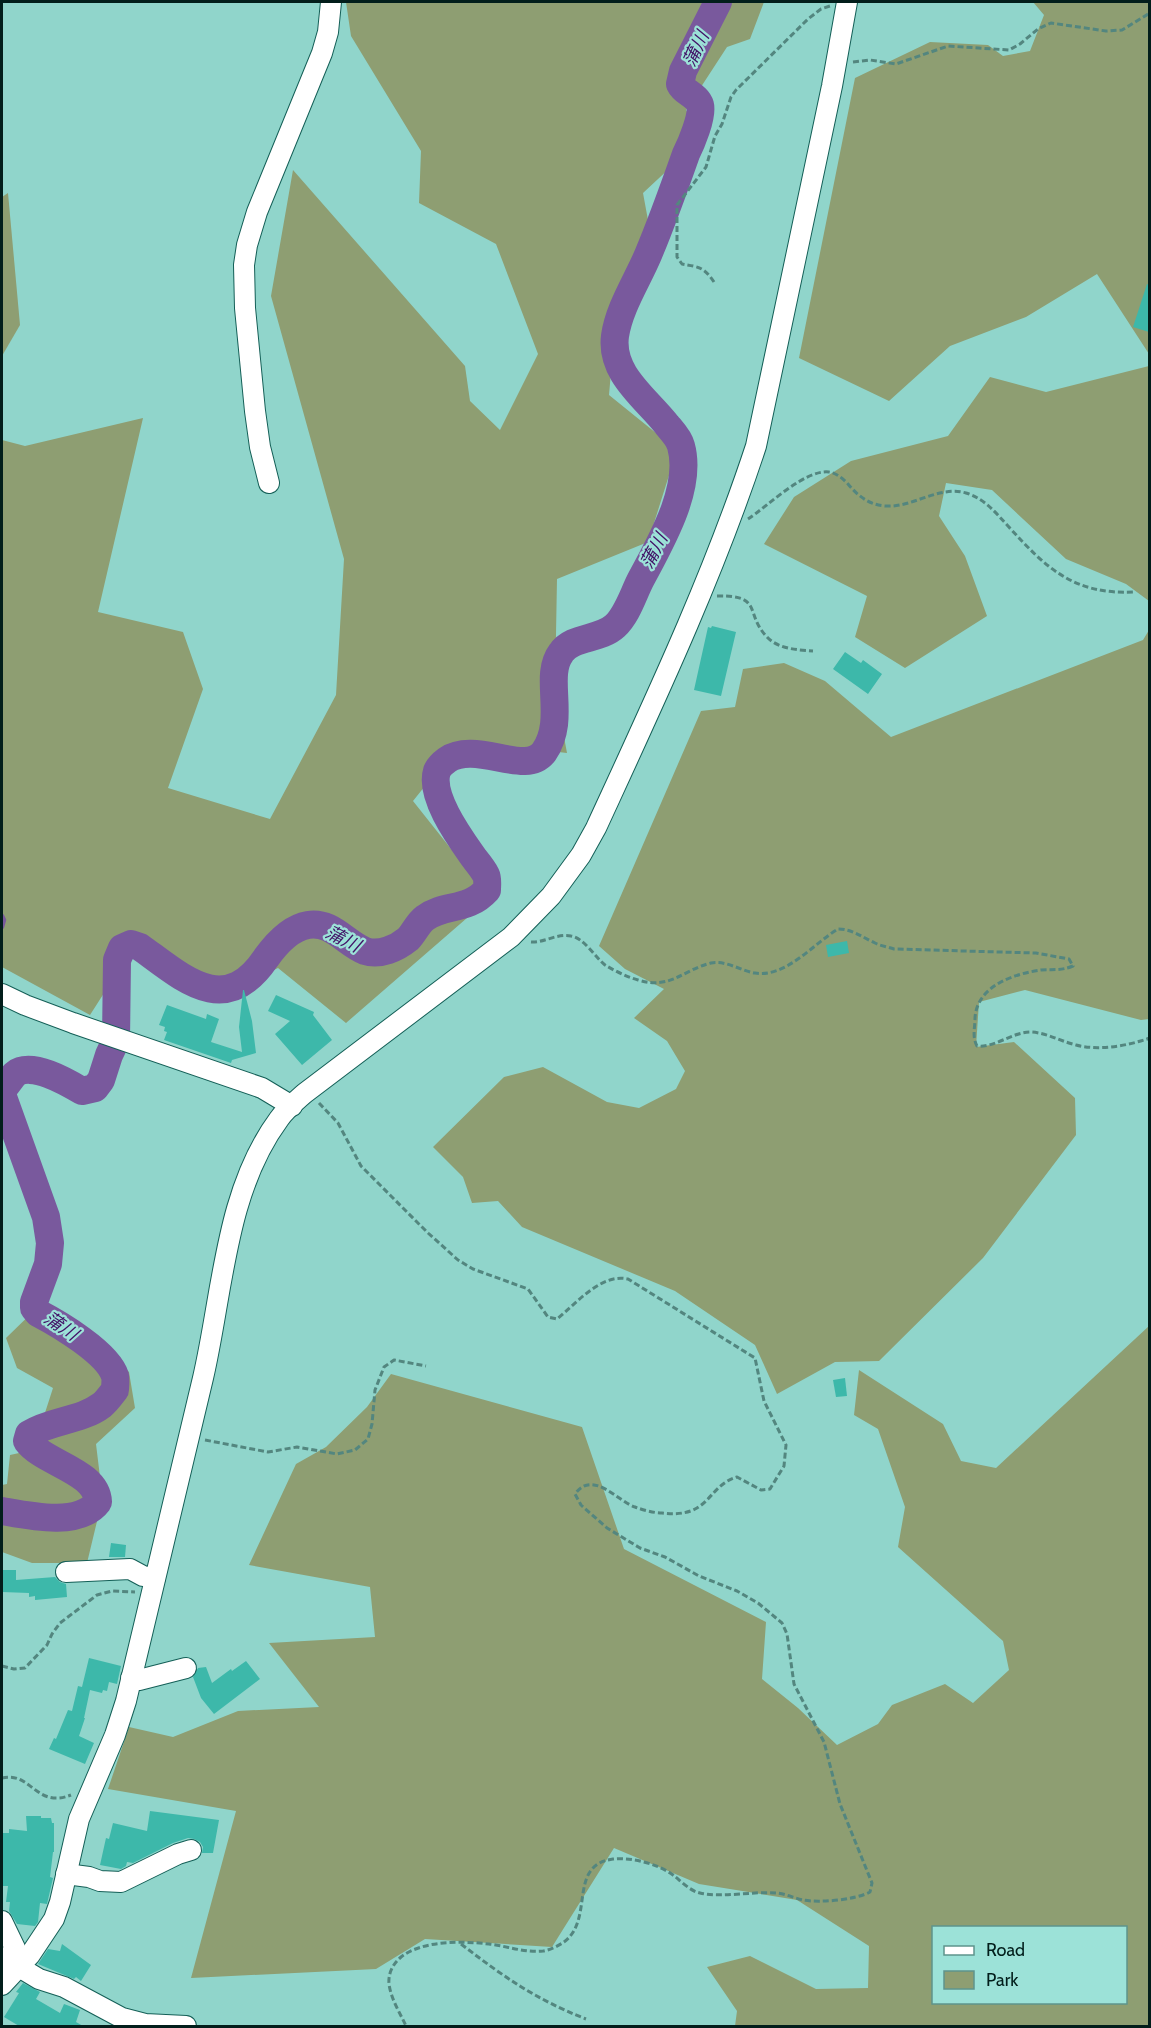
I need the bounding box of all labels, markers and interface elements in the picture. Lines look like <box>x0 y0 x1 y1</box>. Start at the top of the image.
water label: 蒲川 <box>678 26 714 70</box>
water label: 蒲川 <box>636 528 673 572</box>
water label: 蒲川 <box>322 921 366 958</box>
water label: 蒲川 <box>40 1307 84 1346</box>
legend <box>932 1926 1127 2004</box>
text: Road <box>986 1939 1025 1961</box>
text: Park <box>986 1969 1019 1991</box>

